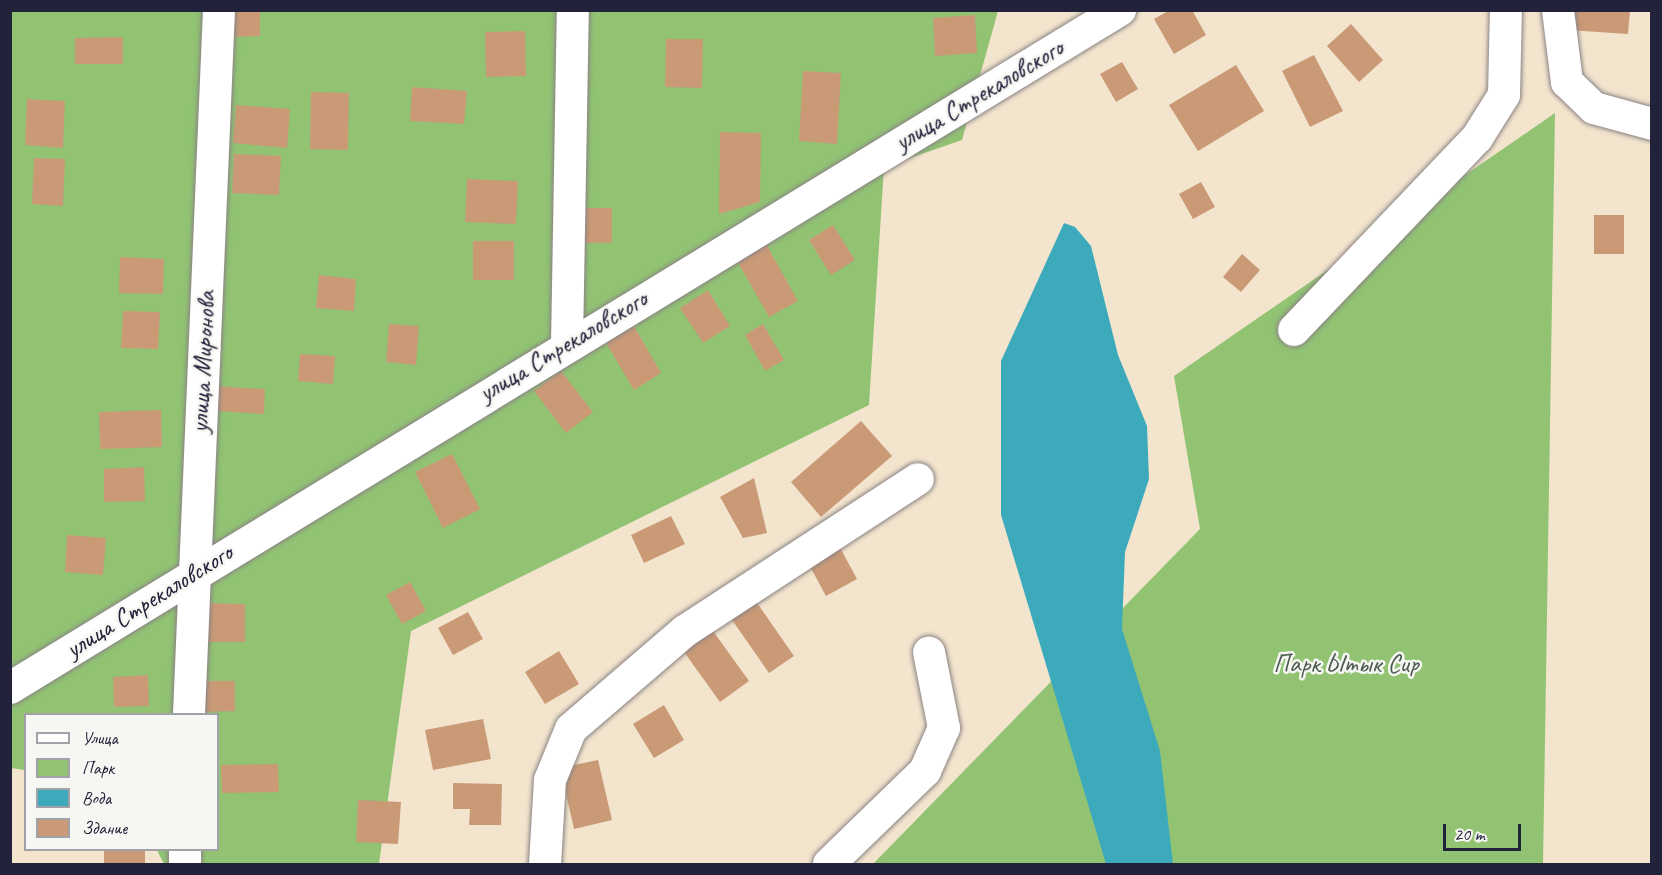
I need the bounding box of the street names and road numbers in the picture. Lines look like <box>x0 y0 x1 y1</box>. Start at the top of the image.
street label: улица Стрекаловского <box>889 33 1069 157</box>
street label: улица Стрекаловского <box>473 284 653 408</box>
street label: улица Миронова <box>184 290 222 434</box>
street label: улица Стрекаловского <box>60 537 238 665</box>

